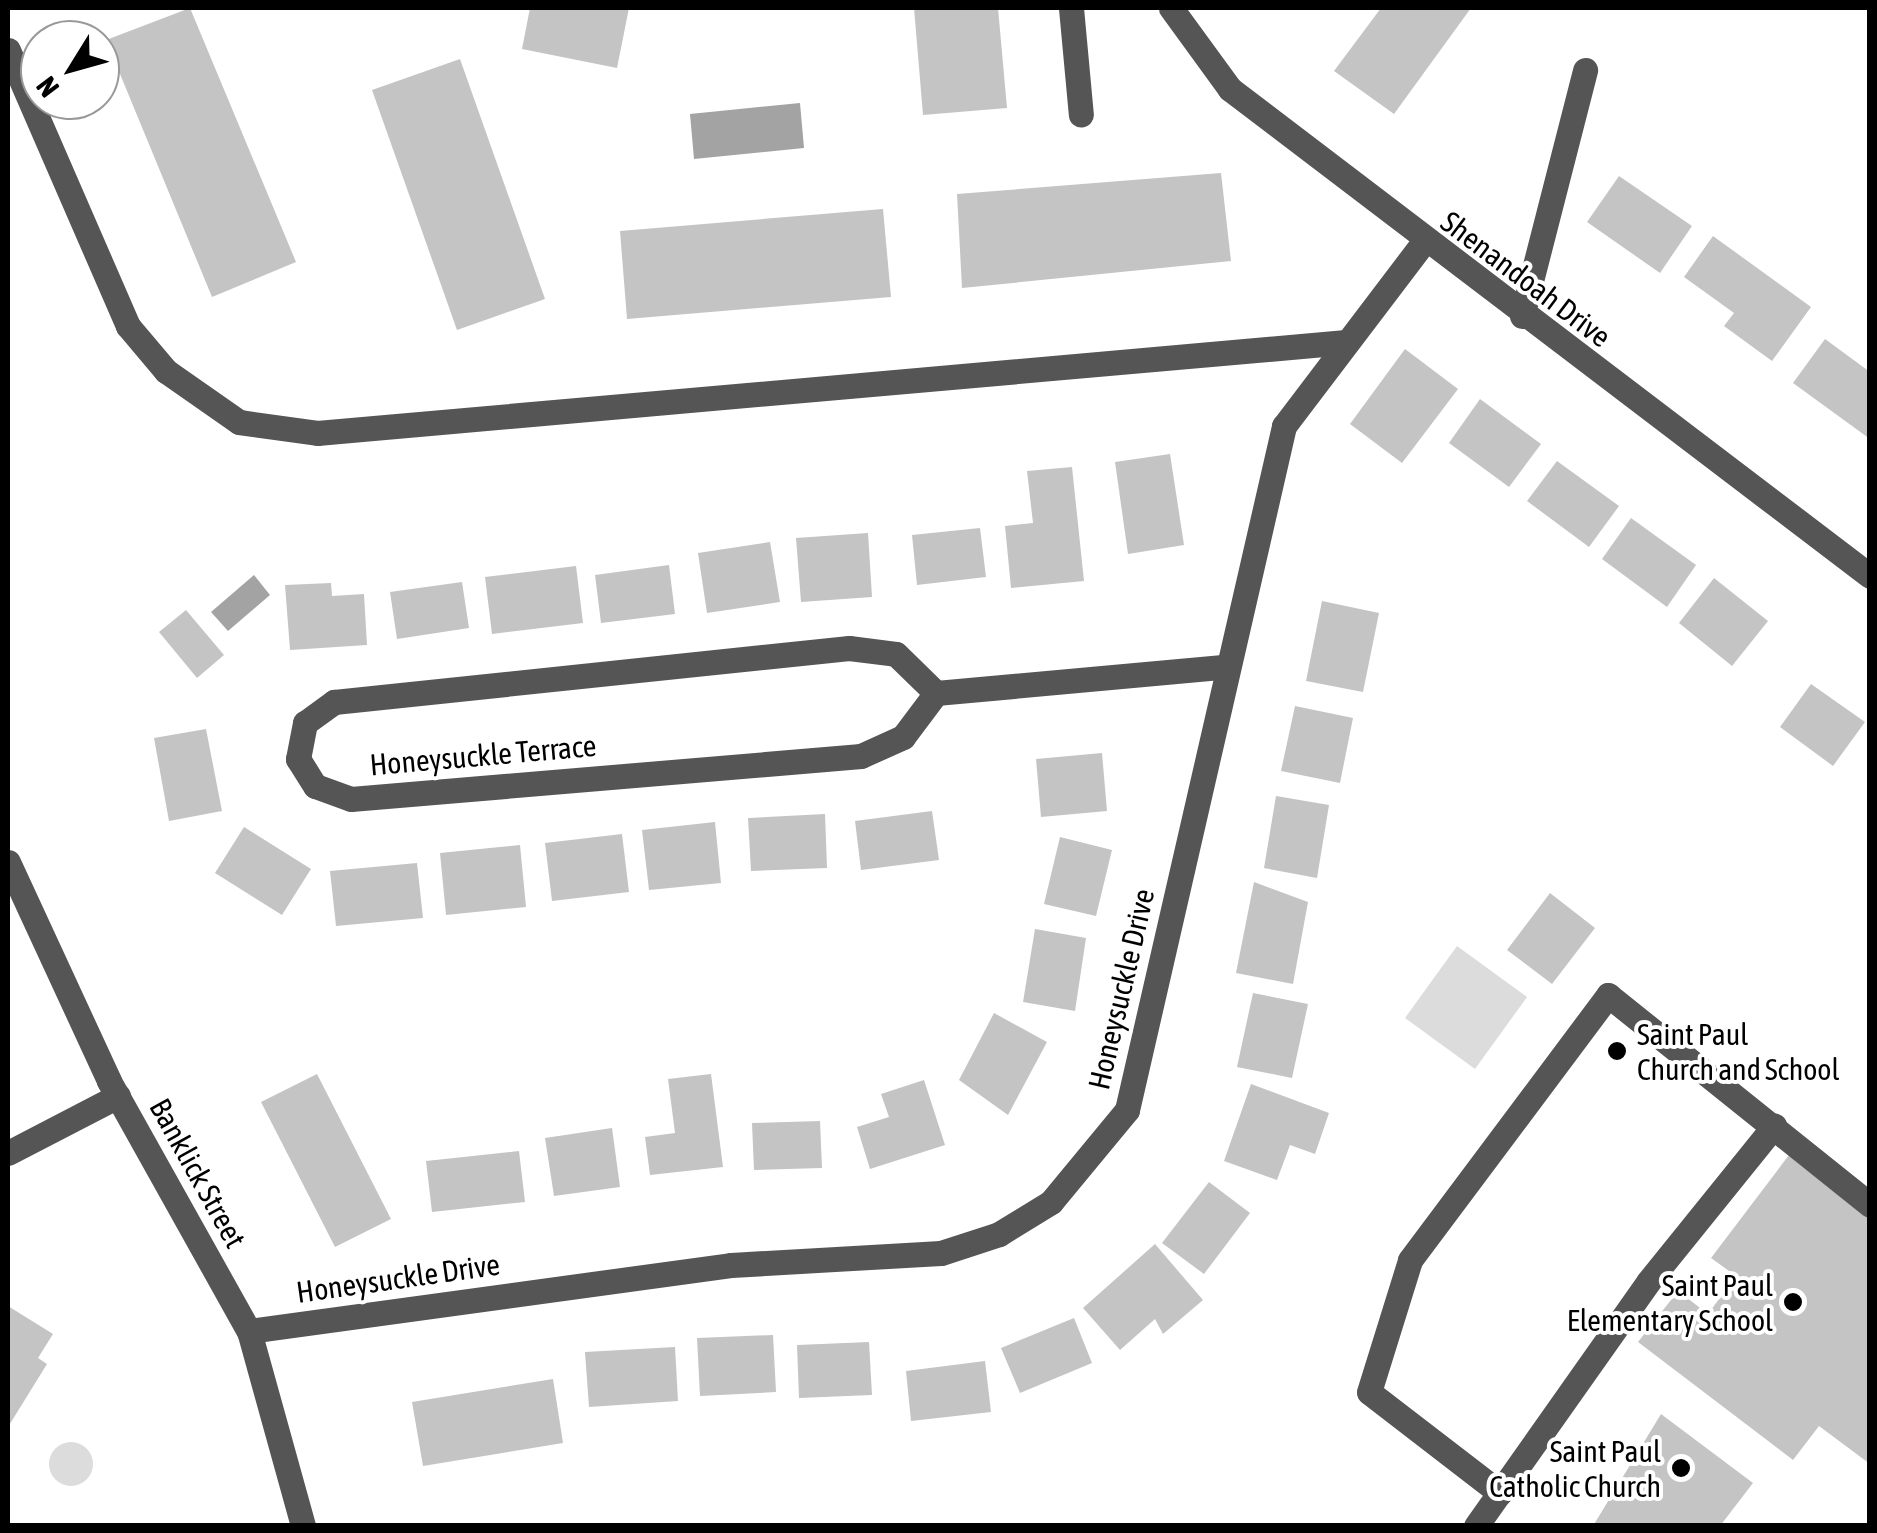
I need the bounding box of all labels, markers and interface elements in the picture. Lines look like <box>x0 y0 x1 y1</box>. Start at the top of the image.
north arrow <box>20 20 120 120</box>
text: N <box>30 71 65 103</box>
street label: Shenandoah Drive <box>1434 204 1618 354</box>
street label: Honeysuckle Terrace <box>368 727 598 783</box>
street label: Honeysuckle Drive <box>1080 885 1162 1093</box>
place label: Saint Paul Church and School <box>1637 1016 1839 1086</box>
marker: Saint Paul Church and School <box>1606 1040 1628 1062</box>
street label: Banklick Street <box>142 1092 254 1254</box>
street label: Honeysuckle Drive <box>294 1246 502 1310</box>
place label: Saint Paul Elementary School <box>1567 1267 1773 1338</box>
marker: Saint Paul Elementary School <box>1782 1291 1804 1313</box>
place label: Saint Paul Catholic Church <box>1489 1433 1661 1504</box>
marker: Saint Paul Catholic Church <box>1670 1457 1692 1479</box>

